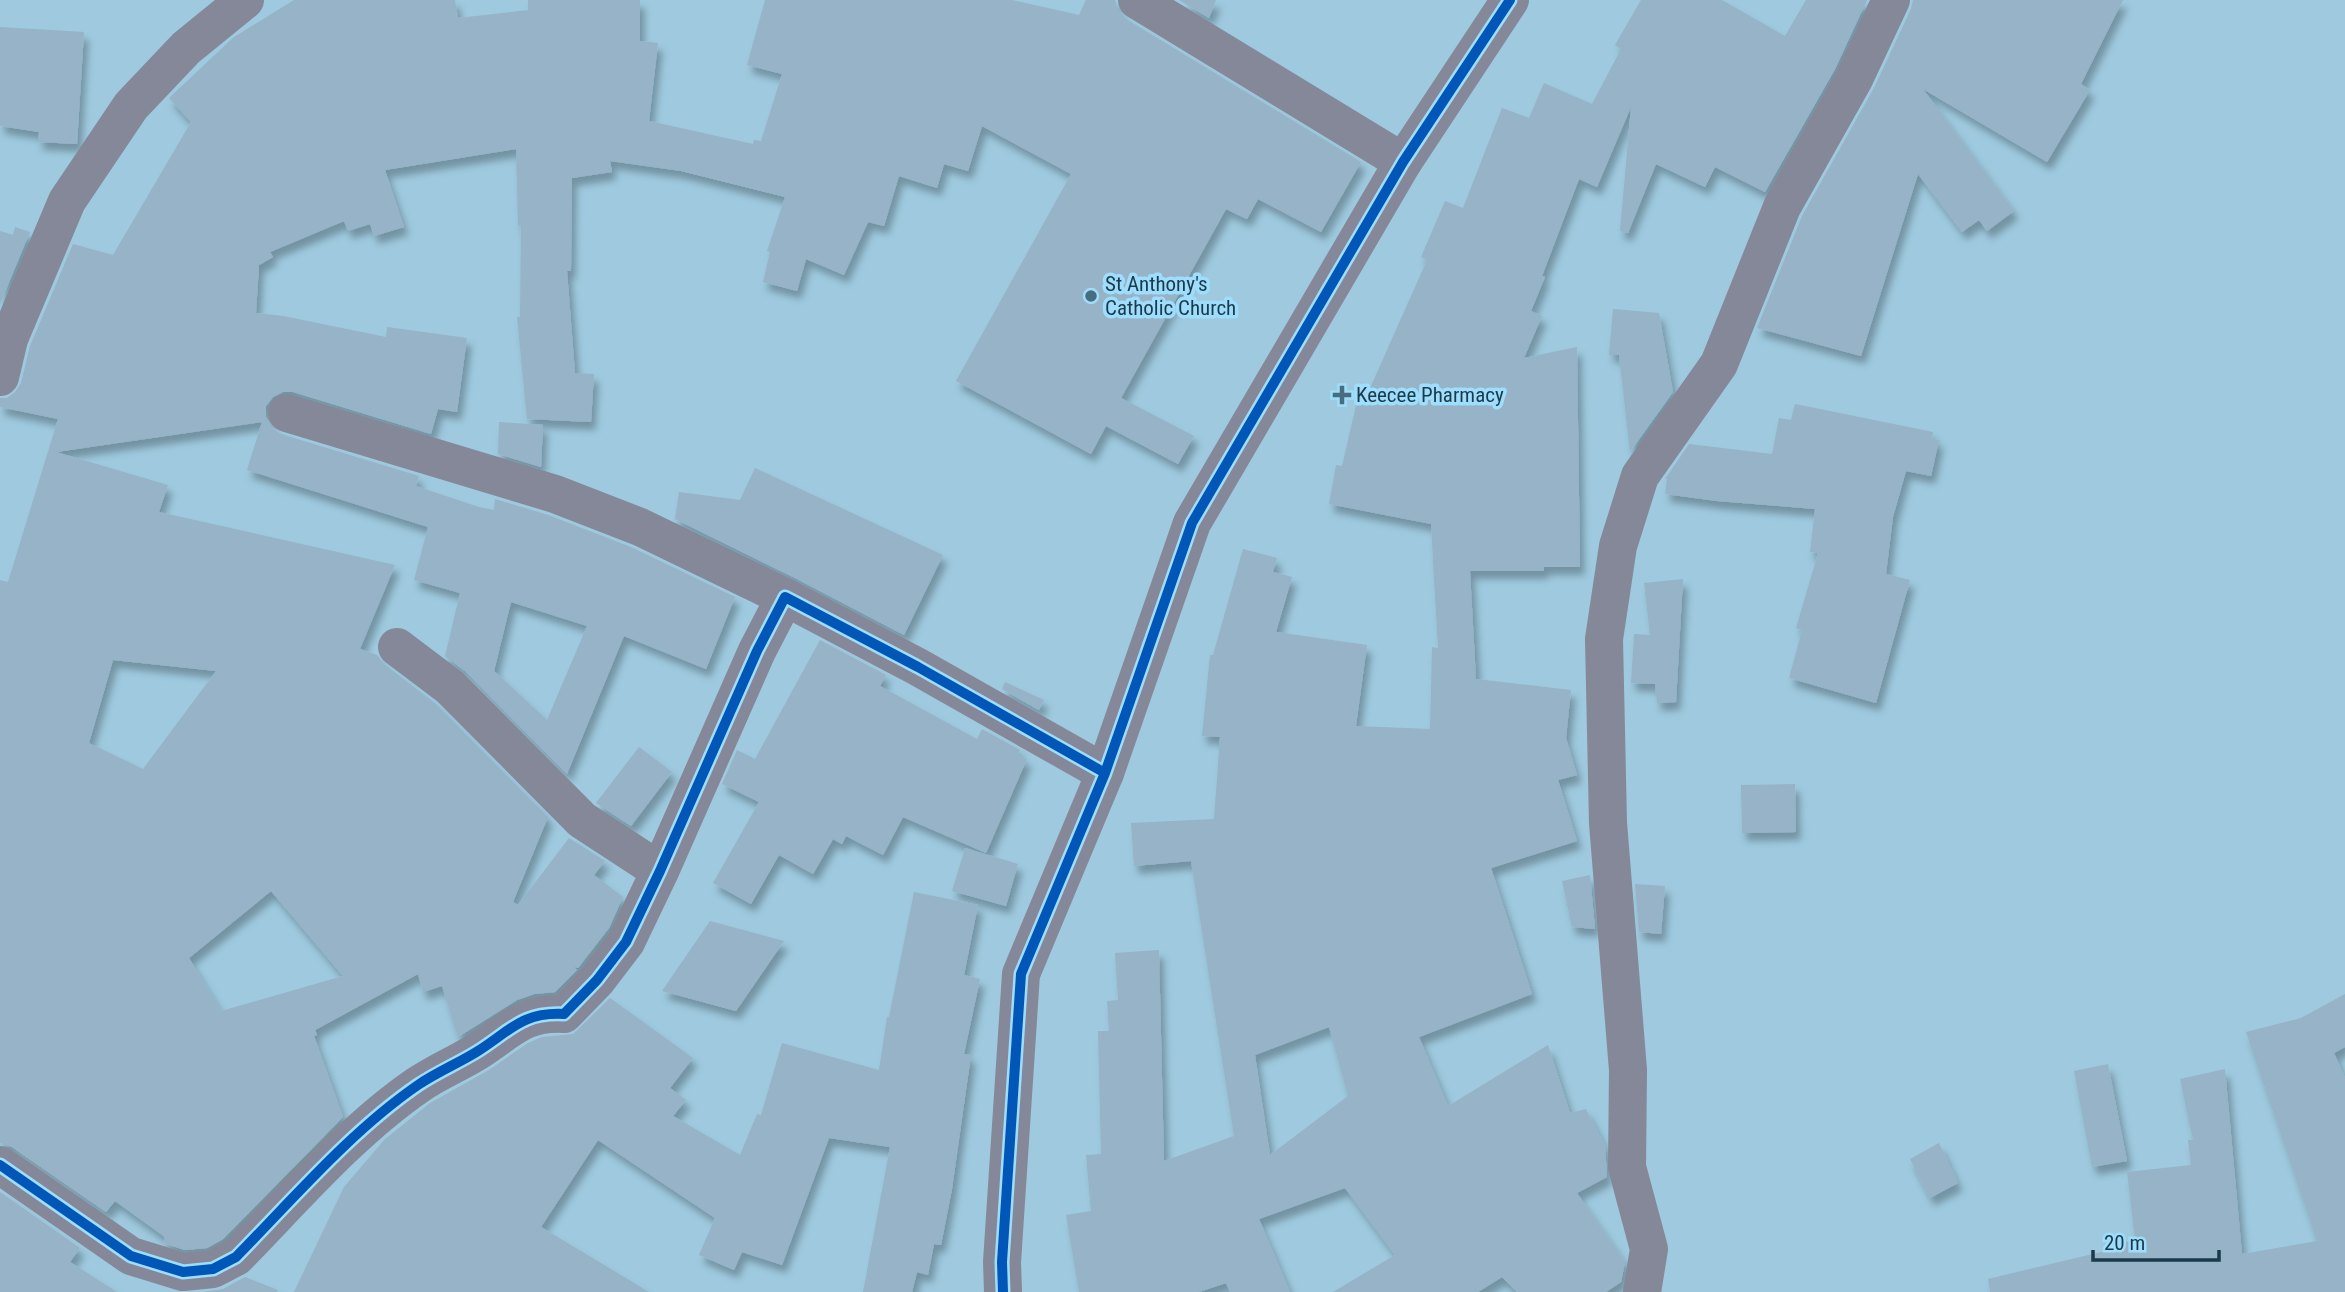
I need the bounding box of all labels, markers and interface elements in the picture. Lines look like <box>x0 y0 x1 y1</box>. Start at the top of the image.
place label: St Anthony's Catholic Church <box>1105 272 1236 320</box>
marker: St Anthony's Catholic Church <box>1083 288 1099 304</box>
place label: Keecee Pharmacy <box>1356 383 1504 407</box>
marker: Keecee Pharmacy <box>1334 387 1350 403</box>
scale bar <box>2093 1218 2219 1262</box>
text: 20 m <box>2104 1231 2145 1255</box>

